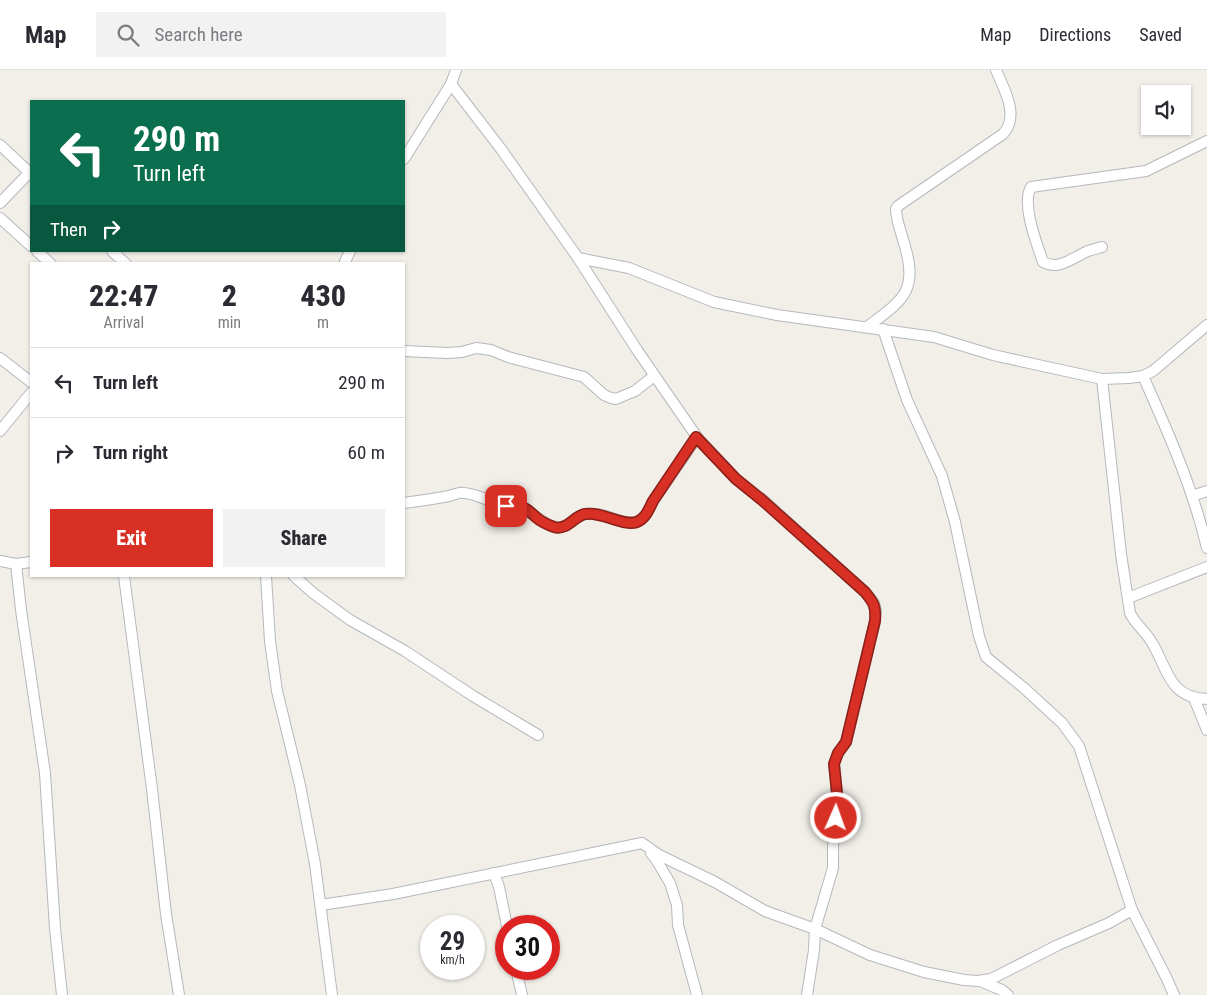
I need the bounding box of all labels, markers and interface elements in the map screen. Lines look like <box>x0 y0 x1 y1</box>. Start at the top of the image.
search box <box>96 12 446 57</box>
text: Map <box>25 21 66 49</box>
icon: search <box>114 21 142 49</box>
text: Search here <box>154 23 243 46</box>
text: Map <box>980 24 1011 45</box>
text: Directions <box>1039 24 1111 45</box>
text: Saved <box>1139 24 1182 45</box>
map controls <box>1141 85 1191 135</box>
button: sound <box>1141 85 1191 135</box>
text: 290 m <box>133 119 220 160</box>
icon: left <box>50 120 115 185</box>
text: Turn left <box>133 161 205 186</box>
icon: right <box>97 215 125 243</box>
text: Then <box>50 218 87 241</box>
text: 22:47 <box>89 278 159 313</box>
text: 2 <box>222 278 237 313</box>
text: 430 <box>300 278 346 313</box>
text: Arrival <box>103 313 144 332</box>
text: min <box>218 313 241 332</box>
text: m <box>317 313 329 332</box>
icon: left <box>50 369 78 397</box>
text: Turn left <box>93 371 158 394</box>
text: 290 m <box>338 371 385 394</box>
icon: right <box>50 439 78 467</box>
text: Turn right <box>93 441 168 464</box>
text: 60 m <box>348 441 385 464</box>
pin <box>485 485 527 527</box>
icon: arrive <box>492 492 520 520</box>
button: Exit <box>50 509 213 567</box>
button: Share <box>223 509 385 567</box>
position arrow <box>809 791 861 843</box>
speed limit sign: 30 <box>495 915 560 980</box>
text: 29 <box>440 927 465 956</box>
text: km/h <box>440 953 465 967</box>

